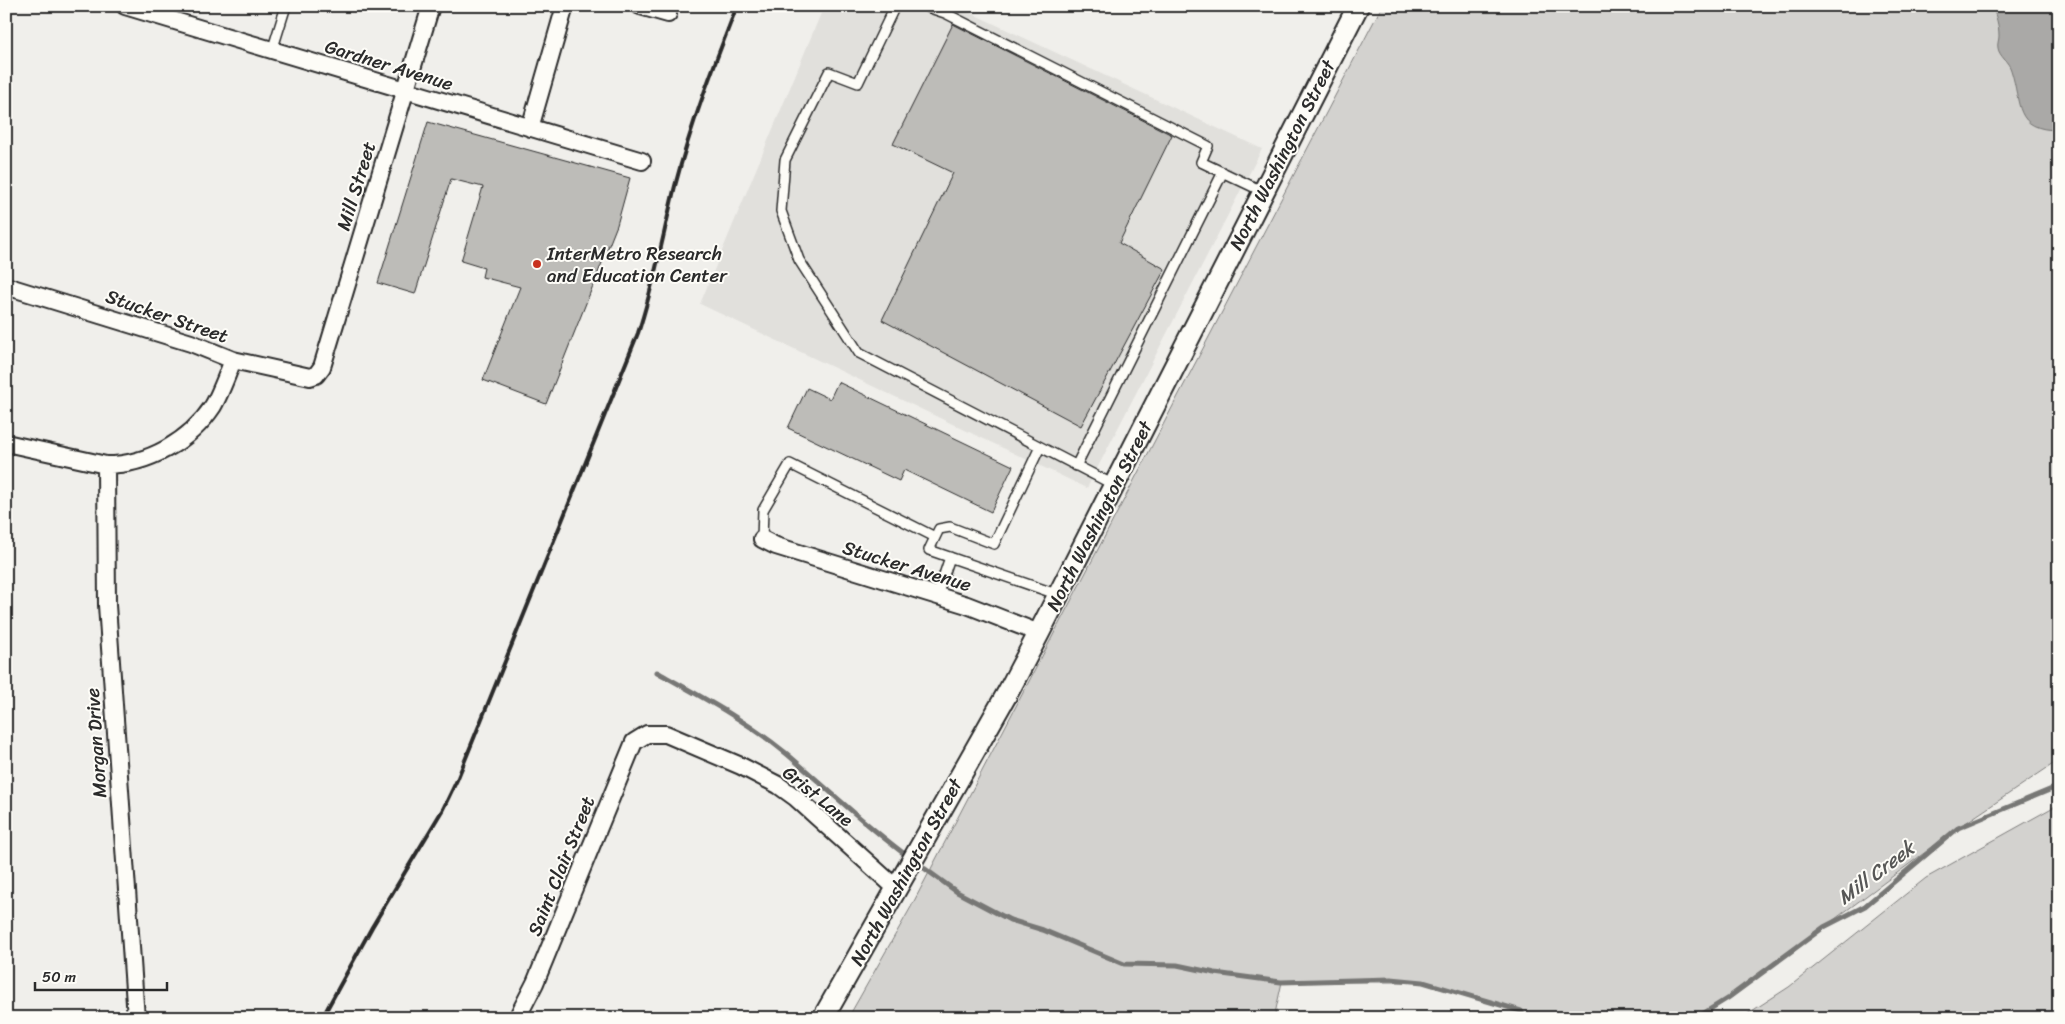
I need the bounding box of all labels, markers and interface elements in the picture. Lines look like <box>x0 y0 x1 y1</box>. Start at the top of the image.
street label: Gardner Avenue <box>321 30 458 100</box>
street label: North Washington Street <box>1220 53 1345 256</box>
street label: Mill Street <box>327 137 385 235</box>
place label: InterMetro Research and Education Center <box>546 237 728 292</box>
marker: InterMetro Research and Education Center <box>531 258 543 270</box>
street label: Stucker Street <box>101 280 233 352</box>
street label: North Washington Street <box>1037 414 1162 617</box>
street label: Stucker Avenue <box>838 531 976 601</box>
street label: Morgan Drive <box>76 687 116 799</box>
street label: Grist Lane <box>775 757 861 835</box>
street label: North Washington Street <box>841 771 972 972</box>
street label: Saint Clair Street <box>518 791 604 941</box>
water label: Mill Creek <box>1830 831 1924 914</box>
scale bar <box>35 959 168 991</box>
text: 50 m <box>42 964 77 990</box>

